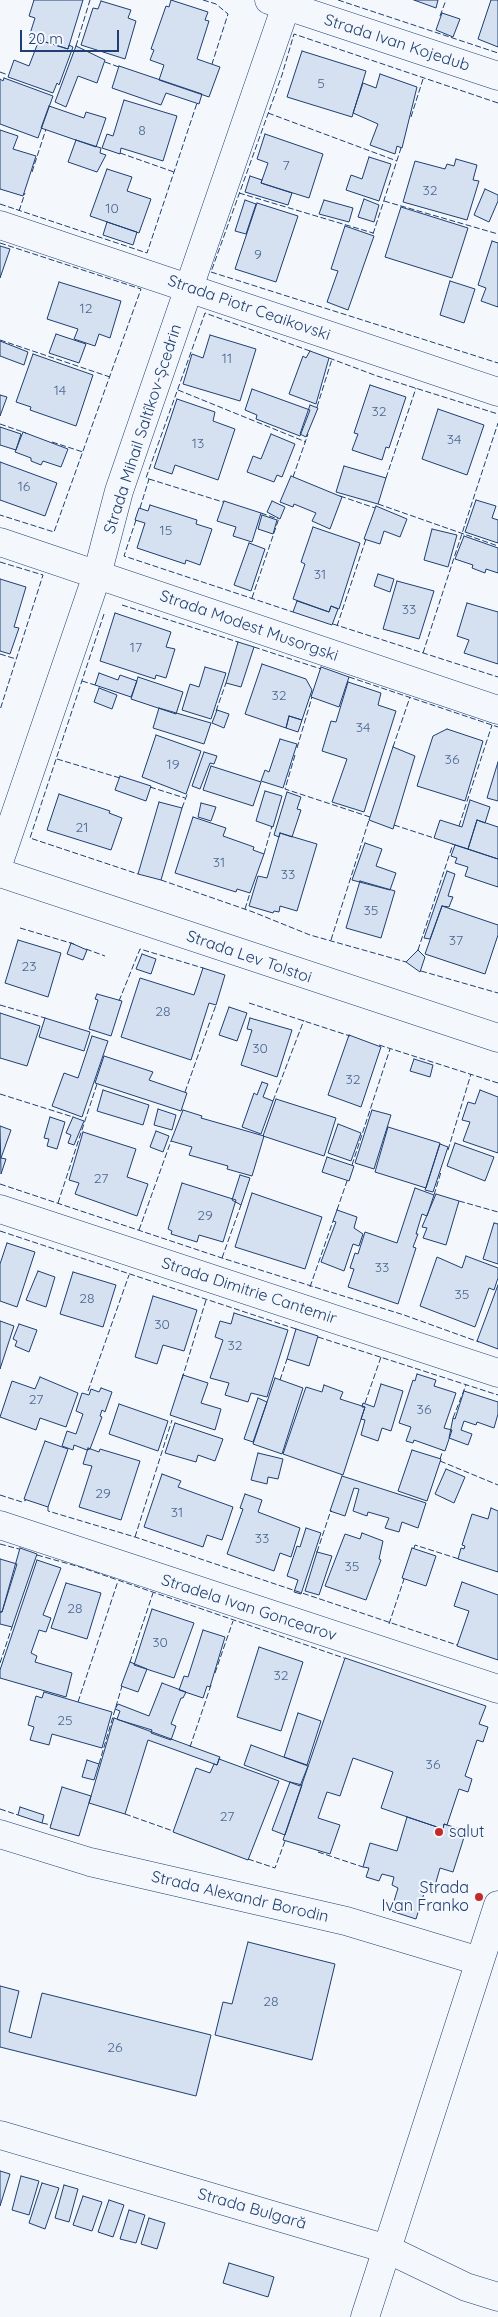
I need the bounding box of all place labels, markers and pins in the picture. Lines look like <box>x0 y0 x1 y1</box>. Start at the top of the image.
place label: salut <box>449 1822 484 1842</box>
marker: salut <box>433 1826 445 1838</box>
place label: Strada Ivan Franko <box>382 1878 469 1916</box>
marker: Strada Ivan Franko <box>473 1891 485 1903</box>

